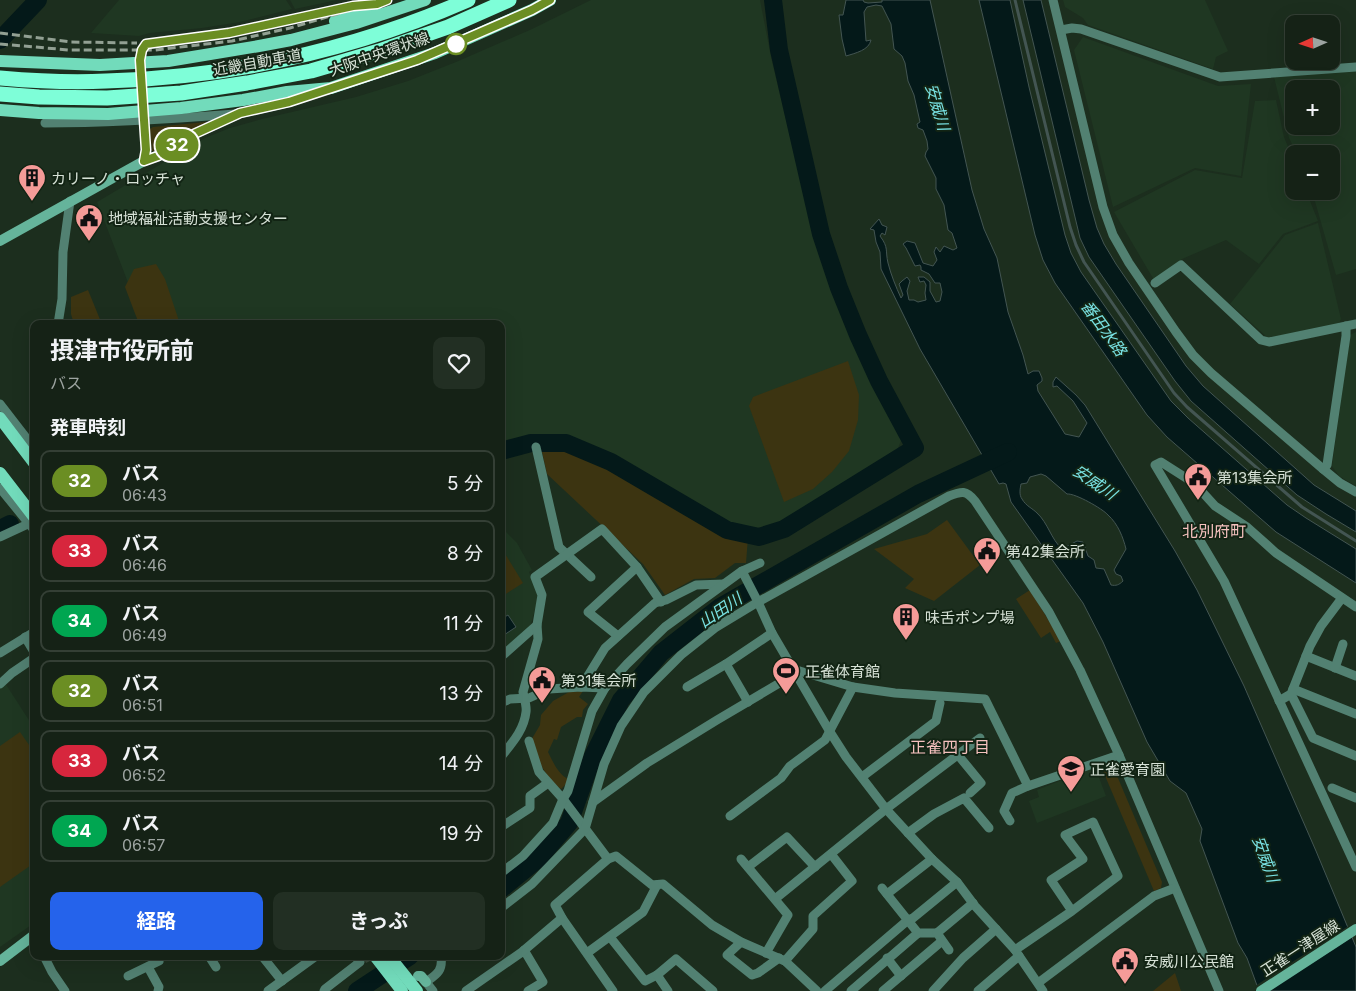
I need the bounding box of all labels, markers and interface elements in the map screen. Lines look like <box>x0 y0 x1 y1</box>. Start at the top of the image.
north arrow <box>1285 15 1340 70</box>
map controls <box>1285 15 1340 200</box>
street label: 大阪中央環状線 <box>326 28 432 80</box>
unlabelled marker <box>445 33 467 55</box>
street label: 近畿自動車道 <box>211 45 303 79</box>
button: + <box>1285 80 1340 135</box>
water label: 安威川 <box>922 81 955 135</box>
line badge: 32 <box>154 129 200 161</box>
text: 32 <box>166 134 188 155</box>
button: − <box>1285 145 1340 200</box>
building icon: カリーノ・ロッチャ <box>17 163 47 202</box>
place label: カリーノ・ロッチャ <box>51 169 185 188</box>
public building icon: 地域福祉活動支援センター <box>74 203 104 242</box>
place label: 地域福祉活動支援センター <box>108 209 288 228</box>
water label: 番田水路 <box>1077 296 1132 361</box>
text: 摂津市役所前 <box>50 336 194 365</box>
button: heart <box>433 337 485 389</box>
text: バス <box>50 373 82 393</box>
text: 発車時刻 <box>50 416 126 439</box>
water label: 安威川 <box>1070 460 1122 505</box>
text: バス <box>122 462 160 485</box>
public building icon: 第13集会所 <box>1183 462 1213 501</box>
place label: 第13集会所 <box>1217 468 1292 487</box>
text: 32 <box>68 470 91 491</box>
text: 5 分 <box>447 472 483 495</box>
text: 06:43 <box>122 485 167 505</box>
district label: 北別府町 <box>1182 521 1246 541</box>
text: バス <box>122 532 160 555</box>
public building icon: 第42集会所 <box>972 536 1002 575</box>
text: 33 <box>68 540 91 561</box>
text: 8 分 <box>447 542 483 565</box>
place label: 第42集会所 <box>1006 542 1085 561</box>
text: 06:46 <box>122 555 167 575</box>
water label: 山田川 <box>695 587 747 632</box>
text: バス <box>122 602 160 625</box>
building icon: 味舌ポンプ場 <box>891 602 921 641</box>
place label: 味舌ポンプ場 <box>925 608 1015 627</box>
text: 34 <box>68 610 91 631</box>
text: 11 分 <box>443 612 483 635</box>
text: 06:49 <box>122 625 167 645</box>
sports icon: 正雀体育館 <box>771 656 801 695</box>
place label: 正雀体育館 <box>805 662 880 681</box>
public building icon: 第31集会所 <box>527 665 557 704</box>
place label: 第31集会所 <box>561 671 636 690</box>
text: バス <box>122 672 160 695</box>
text: 32 <box>68 680 91 701</box>
text: 13 分 <box>439 682 483 705</box>
text: 06:51 <box>122 695 163 715</box>
district label: 正雀四丁目 <box>910 737 990 757</box>
text: バス <box>122 742 160 765</box>
text: 33 <box>68 750 91 771</box>
text: 14 分 <box>439 752 483 775</box>
school or university icon: 正雀愛育園 <box>1056 754 1086 793</box>
place label: 正雀愛育園 <box>1090 760 1165 779</box>
text: 06:52 <box>122 765 166 785</box>
text: バス <box>122 812 160 835</box>
text: 34 <box>68 820 91 841</box>
text: 19 分 <box>439 822 483 845</box>
water label: 安威川 <box>1248 833 1284 887</box>
text: 06:57 <box>122 835 165 855</box>
button: 経路 <box>50 892 263 950</box>
button: きっぷ <box>273 892 485 950</box>
street label: 正雀一津屋線 <box>1257 916 1343 980</box>
public building icon: 安威川公民館 <box>1110 946 1140 985</box>
place label: 安威川公民館 <box>1144 952 1234 971</box>

